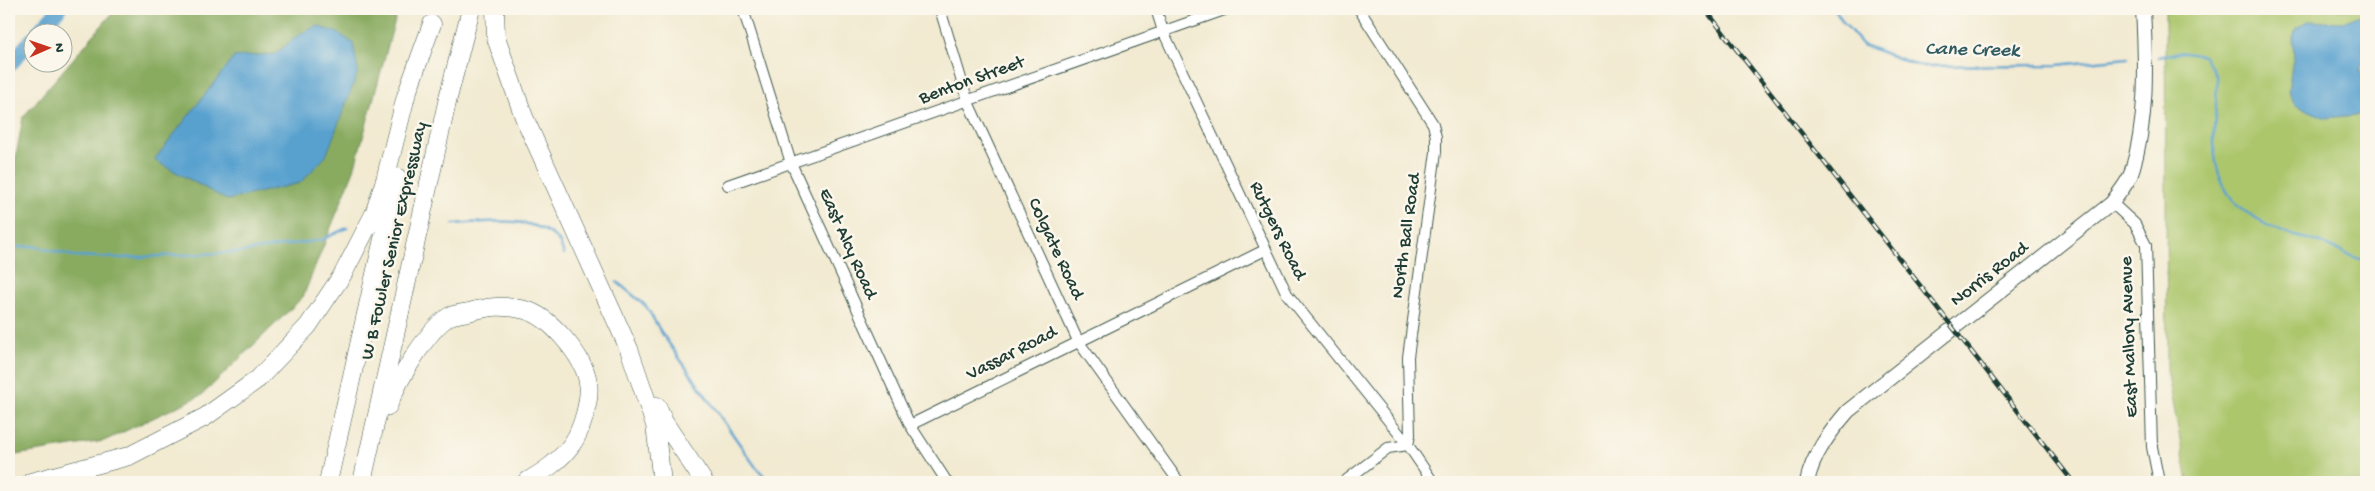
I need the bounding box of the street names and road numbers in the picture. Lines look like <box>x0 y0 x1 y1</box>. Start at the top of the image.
street label: Benton Street <box>915 51 1030 111</box>
street label: W B Fowler Senior Expressway <box>356 119 434 362</box>
street label: North Ball Road <box>1387 170 1427 300</box>
street label: Rutgers Road <box>1243 178 1312 286</box>
street label: East Alcy Road <box>812 185 882 305</box>
street label: Colgate Road <box>1021 195 1089 305</box>
street label: Norris Road <box>1946 236 2035 313</box>
street label: East Mallory Avenue <box>2116 256 2144 418</box>
street label: Vassar Road <box>962 321 1063 387</box>

